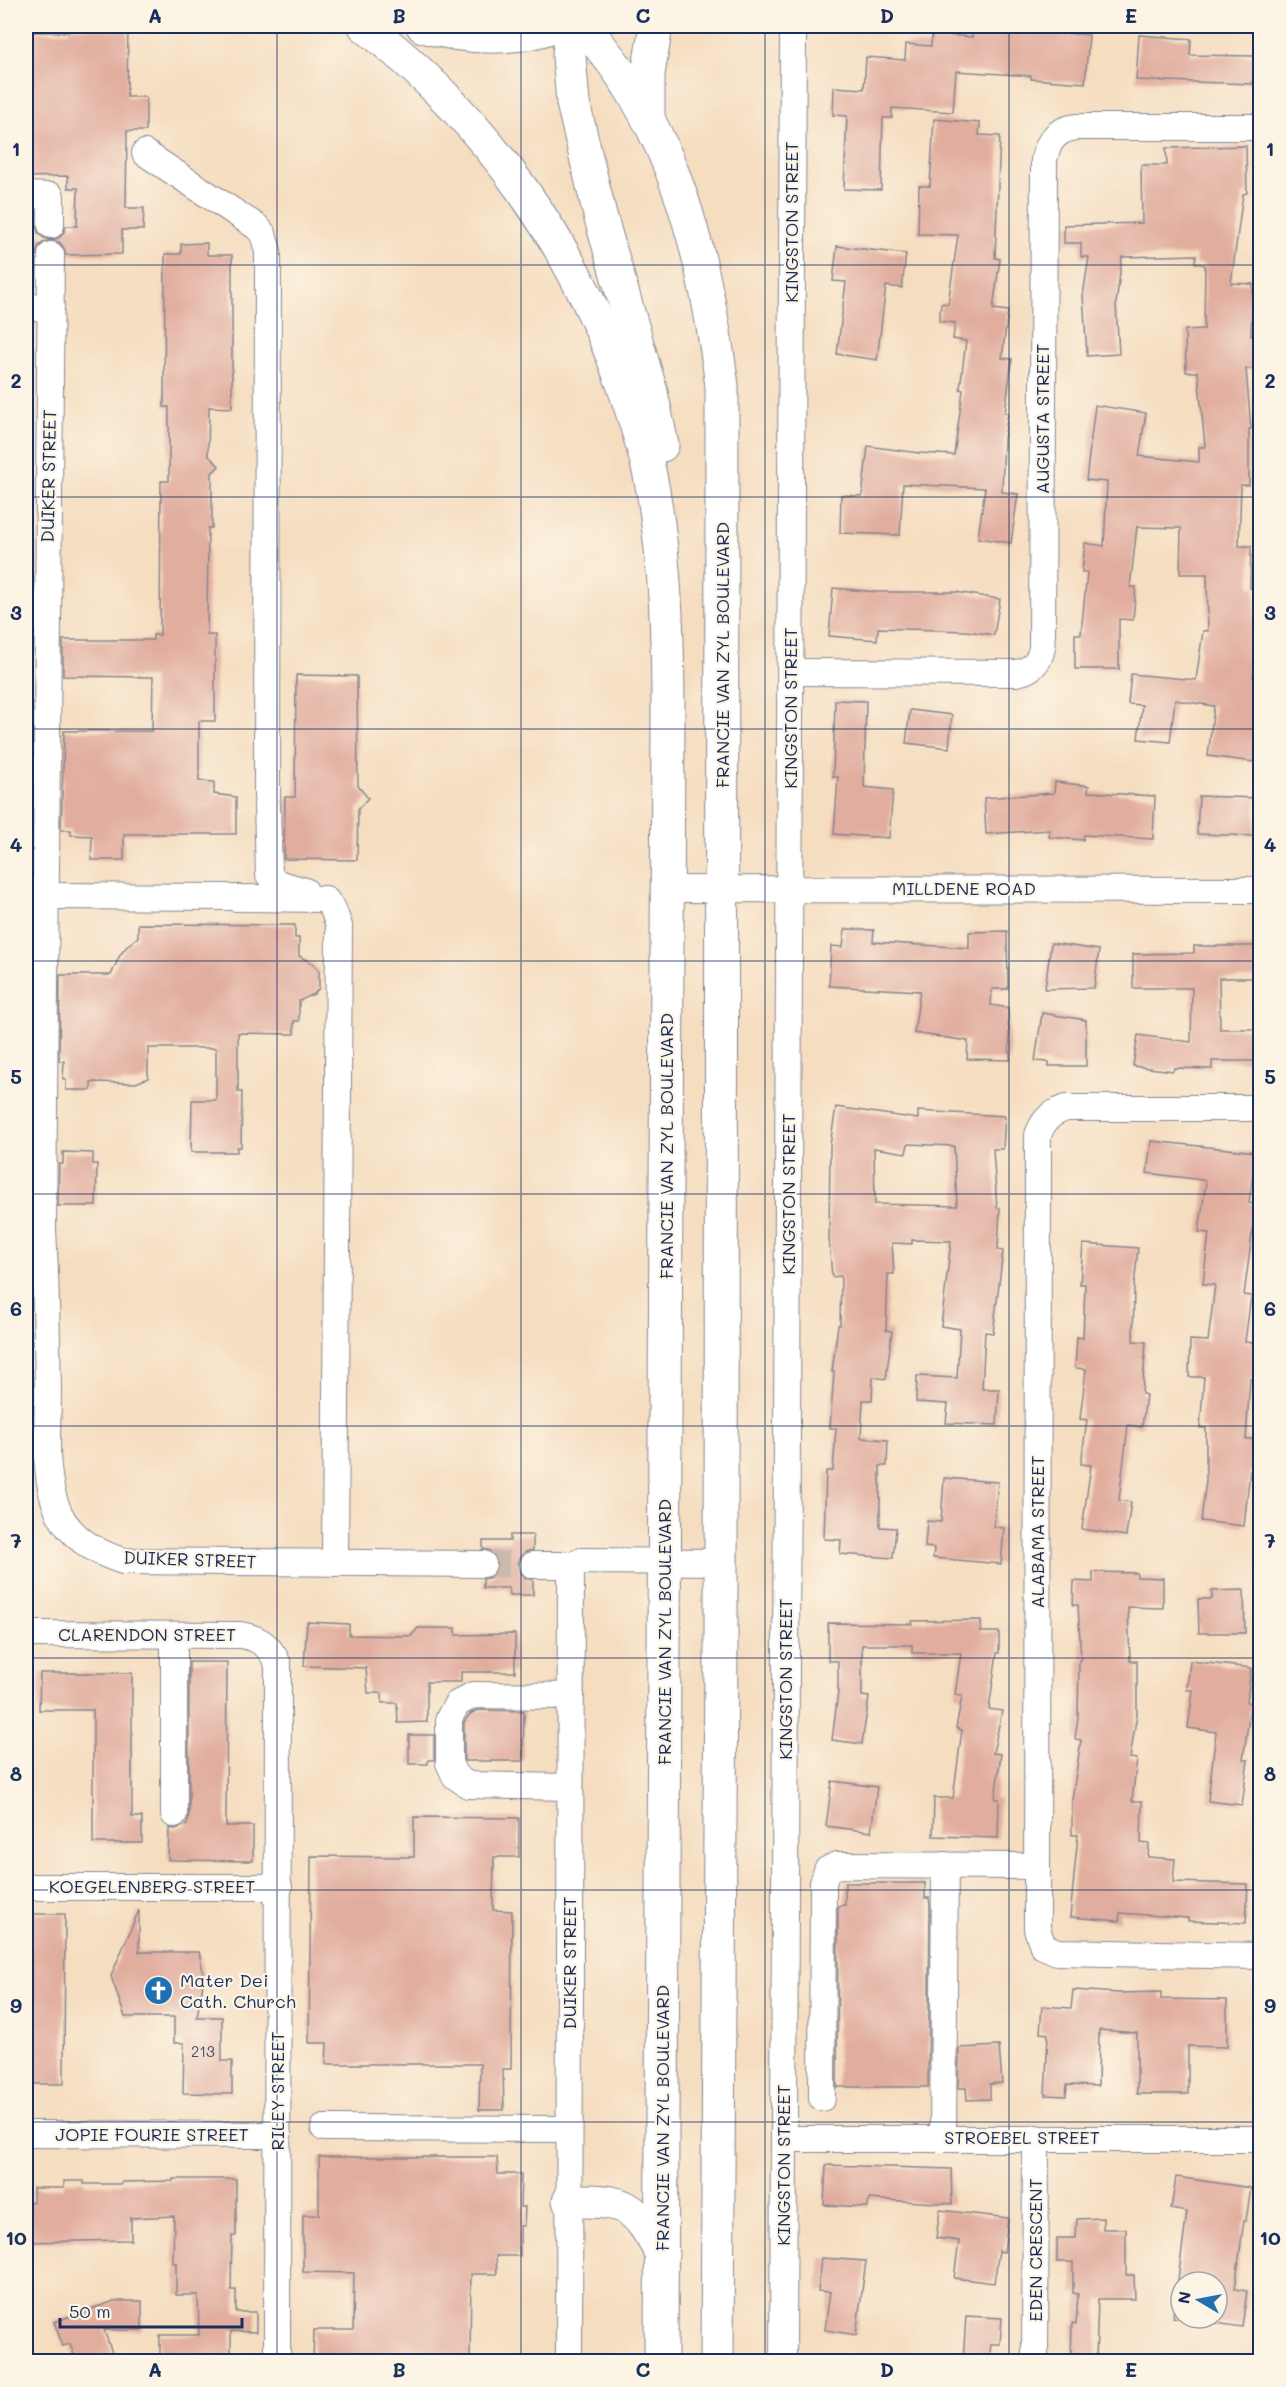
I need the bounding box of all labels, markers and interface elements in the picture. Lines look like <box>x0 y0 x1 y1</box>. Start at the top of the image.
text: A <box>148 2 162 28</box>
text: B <box>392 2 406 28</box>
text: C <box>636 2 651 28</box>
text: D <box>880 2 894 28</box>
text: E <box>1125 2 1137 28</box>
text: 1 <box>12 135 20 161</box>
text: 1 <box>1266 135 1274 161</box>
street label: KINGSTON STREET <box>779 141 803 303</box>
street label: AUGUSTA STREET <box>1030 344 1054 494</box>
text: 2 <box>10 367 22 393</box>
text: 2 <box>1264 367 1276 393</box>
street label: DUIKER STREET <box>35 409 61 543</box>
street label: FRANCIE VAN ZYL BOULEVARD <box>710 522 734 788</box>
text: 3 <box>10 599 22 625</box>
text: 3 <box>1264 599 1276 625</box>
street label: KINGSTON STREET <box>778 627 802 789</box>
text: 4 <box>10 831 23 857</box>
text: 4 <box>1264 831 1277 857</box>
street label: MILLDENE ROAD <box>892 876 1036 900</box>
street label: FRANCIE VAN ZYL BOULEVARD <box>654 1013 678 1279</box>
text: 5 <box>10 1063 22 1089</box>
text: 5 <box>1264 1063 1276 1089</box>
street label: KINGSTON STREET <box>776 1113 800 1275</box>
text: 6 <box>10 1295 22 1321</box>
text: 6 <box>1264 1295 1276 1321</box>
street label: ALABAMA STREET <box>1025 1456 1049 1608</box>
street label: FRANCIE VAN ZYL BOULEVARD <box>652 1499 676 1765</box>
text: 7 <box>10 1527 22 1553</box>
text: 7 <box>1264 1527 1276 1553</box>
street label: DUIKER STREET <box>123 1545 257 1573</box>
street label: KINGSTON STREET <box>773 1598 797 1760</box>
street label: CLARENDON STREET <box>58 1622 236 1646</box>
text: 8 <box>10 1760 22 1786</box>
text: 8 <box>1264 1760 1276 1786</box>
street label: KOEGELENBERG STREET <box>49 1874 255 1898</box>
street label: DUIKER STREET <box>557 1896 581 2030</box>
place label: Mater Dei Cath. Church <box>180 1968 296 2013</box>
church icon: Mater Dei Cath. Church <box>143 1975 175 2007</box>
street label: FRANCIE VAN ZYL BOULEVARD <box>650 1985 674 2251</box>
text: 9 <box>10 1992 22 2018</box>
text: 9 <box>1264 1992 1276 2018</box>
street label: RILEY STREET <box>265 2031 289 2151</box>
house number: 213 <box>191 2041 215 2061</box>
street label: KINGSTON STREET <box>771 2084 795 2246</box>
street label: JOPIE FOURIE STREET <box>55 2122 249 2146</box>
street label: STROEBEL STREET <box>944 2125 1100 2149</box>
street label: EDEN CRESCENT <box>1023 2178 1047 2322</box>
text: 10 <box>5 2224 27 2250</box>
text: 10 <box>1259 2224 1281 2250</box>
north arrow <box>1169 2270 1229 2330</box>
text: N <box>1172 2289 1195 2305</box>
scale bar <box>60 2291 242 2329</box>
text: 50 m <box>69 2299 111 2323</box>
text: A <box>148 2356 162 2382</box>
text: B <box>392 2356 406 2382</box>
text: C <box>636 2356 651 2382</box>
text: D <box>880 2356 894 2382</box>
text: E <box>1125 2356 1137 2382</box>

